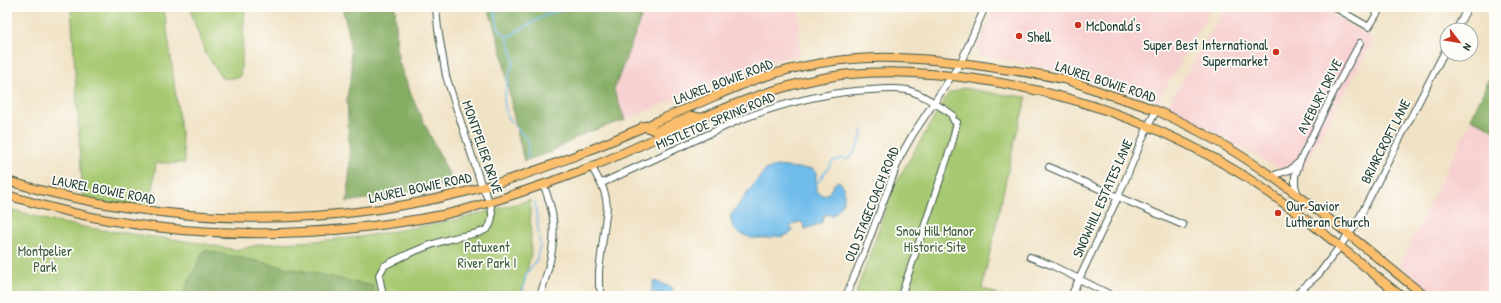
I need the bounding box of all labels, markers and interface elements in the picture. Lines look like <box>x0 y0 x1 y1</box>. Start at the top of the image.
place label: McDonald's <box>1086 16 1141 35</box>
marker: McDonald's <box>1073 20 1083 30</box>
north arrow <box>1439 22 1479 62</box>
place label: Shell <box>1027 27 1052 46</box>
marker: Shell <box>1014 31 1024 41</box>
place label: Super Best International Supermarket <box>1143 35 1268 71</box>
text: N <box>1460 41 1475 53</box>
marker: Super Best International Supermarket <box>1271 47 1281 57</box>
street label: LAUREL BOWIE ROAD <box>671 53 776 109</box>
street label: AVEBURY DRIVE <box>1292 55 1346 137</box>
street label: LAUREL BOWIE ROAD <box>1053 56 1159 106</box>
street label: MISTLETOE SPRING ROAD <box>653 86 778 154</box>
street label: BRIARCROFT LANE <box>1356 95 1414 187</box>
street label: MONTPELIER DRIVE <box>458 98 508 196</box>
street label: SNOWHILL ESTATES LANE <box>1067 136 1137 260</box>
street label: OLD STAGECOACH ROAD <box>839 143 903 265</box>
street label: LAUREL BOWIE ROAD <box>367 167 473 207</box>
street label: LAUREL BOWIE ROAD <box>51 170 157 208</box>
place label: Our Savior Lutheran Church <box>1286 196 1369 231</box>
marker: Our Savior Lutheran Church <box>1273 208 1283 218</box>
park label: Snow Hill Manor Historic Site <box>896 221 975 256</box>
park label: Patuxent River Park I <box>457 237 517 272</box>
park label: Montpelier Park <box>18 241 73 276</box>

